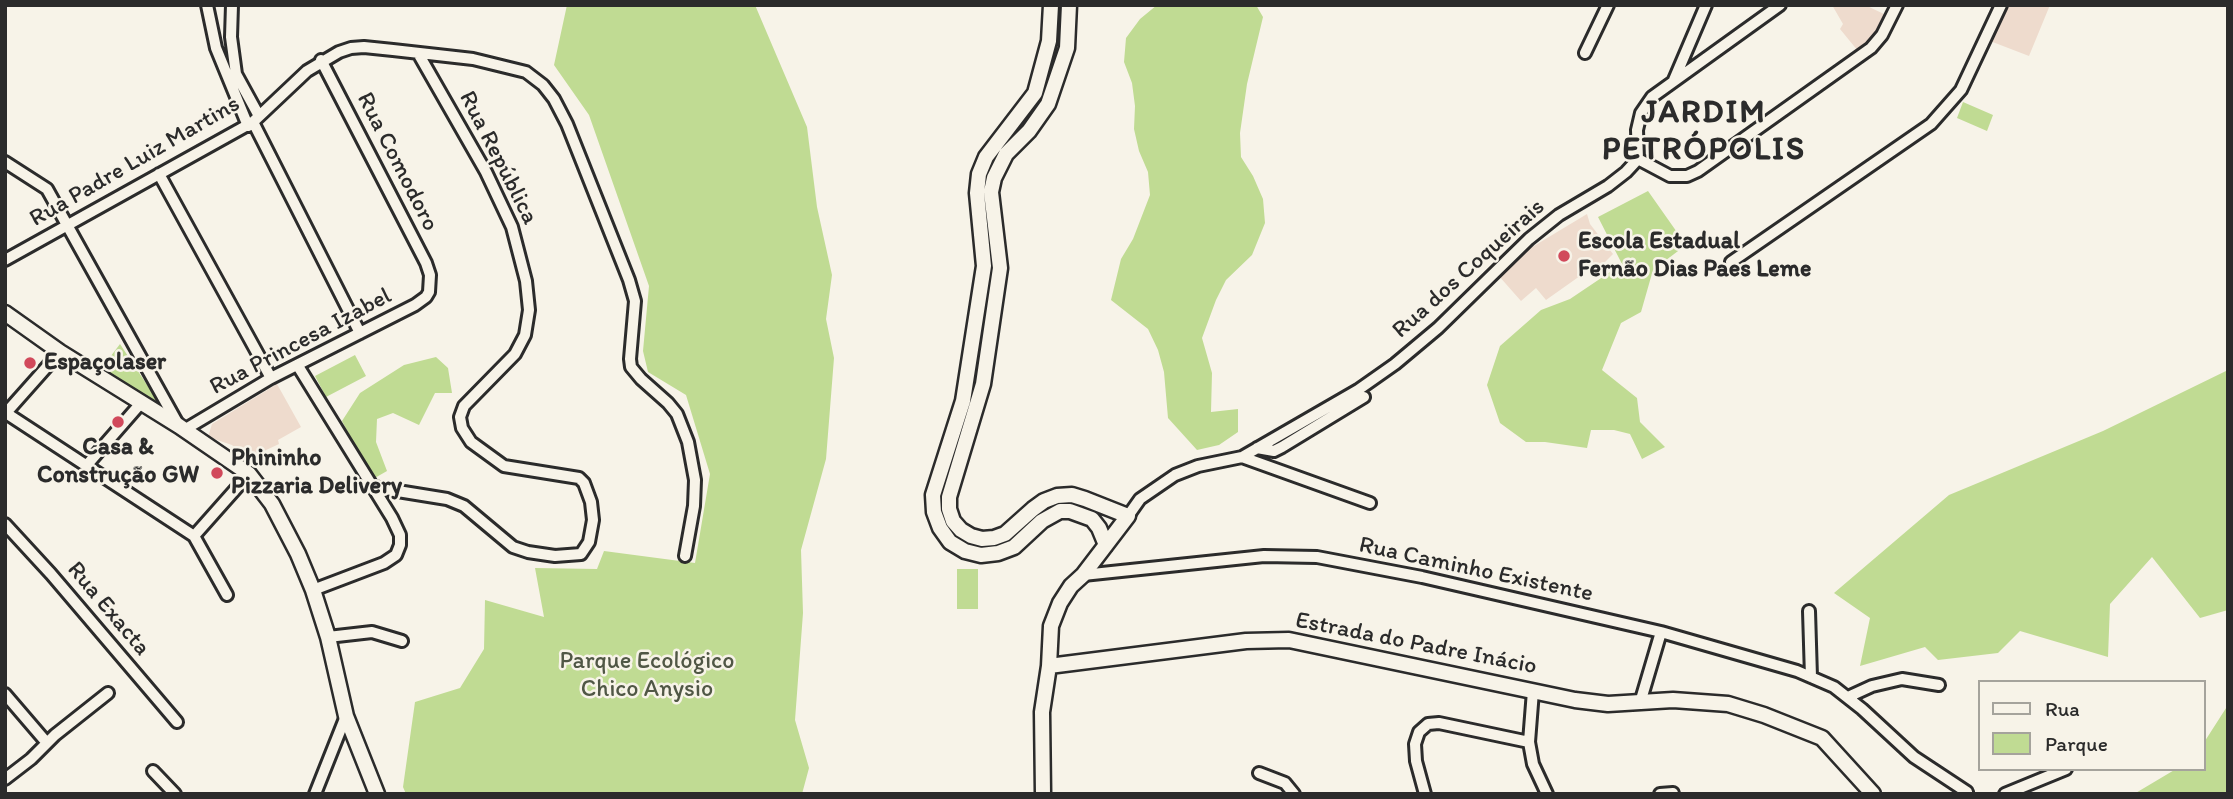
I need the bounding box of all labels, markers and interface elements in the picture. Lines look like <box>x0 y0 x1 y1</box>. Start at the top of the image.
street label: Rua República <box>452 86 544 230</box>
street label: Rua Comodoro <box>350 88 444 236</box>
street label: Rua Padre Luiz Martins <box>25 90 245 234</box>
district label: JARDIM PETRÓPOLIS <box>1603 95 1805 170</box>
street label: Rua dos Coqueirais <box>1387 193 1551 345</box>
place label: Escola Estadual Fernão Dias Paes Leme <box>1578 228 1811 284</box>
marker: Escola Estadual Fernão Dias Paes Leme <box>1556 248 1572 264</box>
street label: Rua Princesa Izabel <box>205 282 397 402</box>
place label: Espaçolaser <box>44 349 166 377</box>
marker: Espaçolaser <box>22 355 38 371</box>
marker: Casa & Construção GW <box>110 414 126 430</box>
place label: Casa & Construção GW <box>37 434 199 490</box>
place label: Phininho Pizzaria Delivery <box>231 445 402 501</box>
marker: Phininho Pizzaria Delivery <box>209 465 225 481</box>
street label: Rua Caminho Existente <box>1356 531 1596 609</box>
street label: Rua Exacta <box>60 556 156 662</box>
street label: Estrada do Padre Inácio <box>1293 606 1539 682</box>
park label: Parque Ecológico Chico Anysio <box>559 648 735 704</box>
legend <box>1978 680 2205 771</box>
text: Rua <box>2045 696 2080 721</box>
text: Parque <box>2045 731 2108 756</box>

